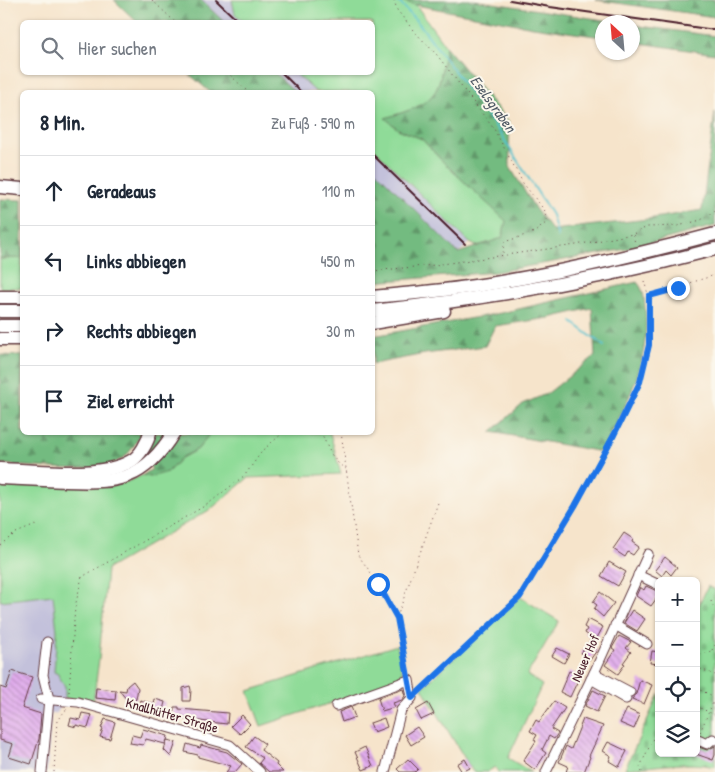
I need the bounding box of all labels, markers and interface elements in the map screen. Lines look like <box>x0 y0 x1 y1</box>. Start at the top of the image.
north arrow <box>595 15 640 60</box>
search box <box>20 20 375 75</box>
icon: search <box>38 34 66 62</box>
text: Hier suchen <box>78 35 157 61</box>
water label: Eselsgraben <box>466 71 522 137</box>
text: 8 Min. <box>40 108 85 137</box>
text: Zu Fuß · 590 m <box>271 112 355 134</box>
icon: ahead <box>40 177 68 205</box>
text: Geradeaus <box>87 178 156 204</box>
text: 110 m <box>322 180 355 202</box>
icon: left <box>40 247 68 275</box>
text: Links abbiegen <box>87 248 186 274</box>
text: 450 m <box>321 250 355 272</box>
route end <box>667 277 690 300</box>
icon: right <box>40 317 68 345</box>
text: Rechts abbiegen <box>87 318 196 344</box>
text: 30 m <box>326 320 355 342</box>
icon: arrive <box>40 387 68 415</box>
text: Ziel erreicht <box>87 388 174 414</box>
route start <box>367 573 390 596</box>
map controls <box>655 577 700 757</box>
button: + <box>655 577 700 622</box>
button: − <box>655 622 700 667</box>
street label: Neuer Hof <box>566 631 603 685</box>
button: locate <box>655 667 700 712</box>
street label: Knallhütter Straße <box>123 692 221 738</box>
button: layers <box>655 712 700 757</box>

